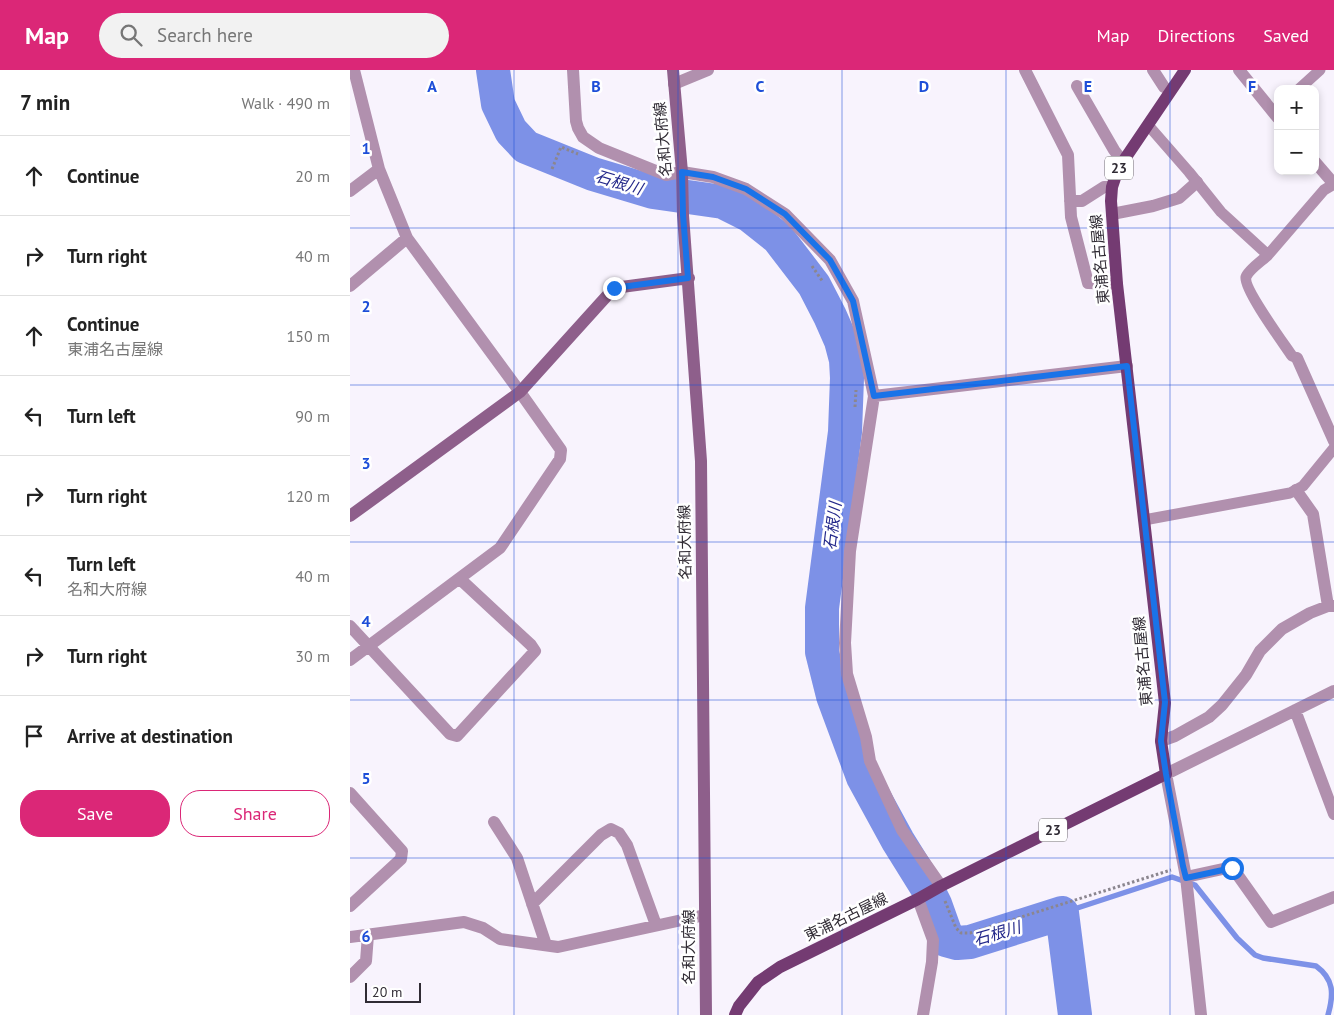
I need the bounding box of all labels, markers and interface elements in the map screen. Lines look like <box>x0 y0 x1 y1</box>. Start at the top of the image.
search box <box>99 13 449 58</box>
text: Map <box>25 20 69 51</box>
icon: search <box>117 21 145 49</box>
text: Search here <box>157 23 253 47</box>
text: Map <box>1097 24 1129 47</box>
text: Directions <box>1157 24 1235 47</box>
text: Saved <box>1263 24 1309 47</box>
text: A <box>427 76 437 96</box>
text: B <box>591 76 601 96</box>
text: C <box>756 76 765 96</box>
text: D <box>919 76 929 96</box>
text: E <box>1084 76 1092 96</box>
text: F <box>1248 76 1256 96</box>
map controls <box>1274 85 1319 175</box>
button: + <box>1274 85 1319 130</box>
text: 7 min <box>20 89 70 116</box>
text: Walk · 490 m <box>241 93 330 113</box>
street label: 名和大府線 <box>650 101 675 177</box>
button: − <box>1274 130 1319 175</box>
text: 1 <box>361 138 371 158</box>
road number: 23 <box>1105 156 1133 180</box>
icon: ahead <box>20 162 48 190</box>
text: Continue <box>67 164 139 188</box>
water label: 石根川 <box>593 165 647 199</box>
text: 20 m <box>295 166 330 186</box>
street label: 東浦名古屋線 <box>1086 213 1113 305</box>
icon: right <box>20 242 48 270</box>
text: Turn right <box>67 244 147 268</box>
text: 40 m <box>295 246 330 266</box>
route end <box>603 277 626 300</box>
text: 2 <box>361 296 371 316</box>
text: Continue <box>67 312 139 336</box>
icon: ahead <box>20 322 48 350</box>
text: 150 m <box>287 326 330 346</box>
text: 東浦名古屋線 <box>67 339 163 359</box>
icon: left <box>20 402 48 430</box>
text: Turn left <box>67 404 136 428</box>
text: 90 m <box>295 406 330 426</box>
text: 3 <box>361 453 371 473</box>
icon: right <box>20 482 48 510</box>
text: Turn right <box>67 484 147 508</box>
text: 120 m <box>287 486 330 506</box>
water label: 石根川 <box>819 499 845 551</box>
street label: 名和大府線 <box>674 504 695 580</box>
text: Turn left <box>67 552 136 576</box>
icon: left <box>20 562 48 590</box>
text: 40 m <box>295 566 330 586</box>
text: 名和大府線 <box>67 579 147 599</box>
text: 4 <box>361 611 371 631</box>
street label: 東浦名古屋線 <box>1129 615 1156 707</box>
icon: right <box>20 642 48 670</box>
text: Turn right <box>67 644 147 668</box>
text: 30 m <box>295 646 330 666</box>
icon: arrive <box>20 722 48 750</box>
text: Arrive at destination <box>67 724 233 748</box>
text: 5 <box>361 768 371 788</box>
button: Save <box>20 790 170 837</box>
button: Share <box>180 790 330 837</box>
road number: 23 <box>1039 818 1067 842</box>
route start <box>1221 857 1244 880</box>
street label: 東浦名古屋線 <box>801 888 890 945</box>
street label: 名和大府線 <box>679 909 698 985</box>
water label: 石根川 <box>971 916 1025 949</box>
text: 6 <box>361 926 371 946</box>
scale bar <box>365 980 421 1003</box>
text: 20 m <box>372 983 402 1001</box>

